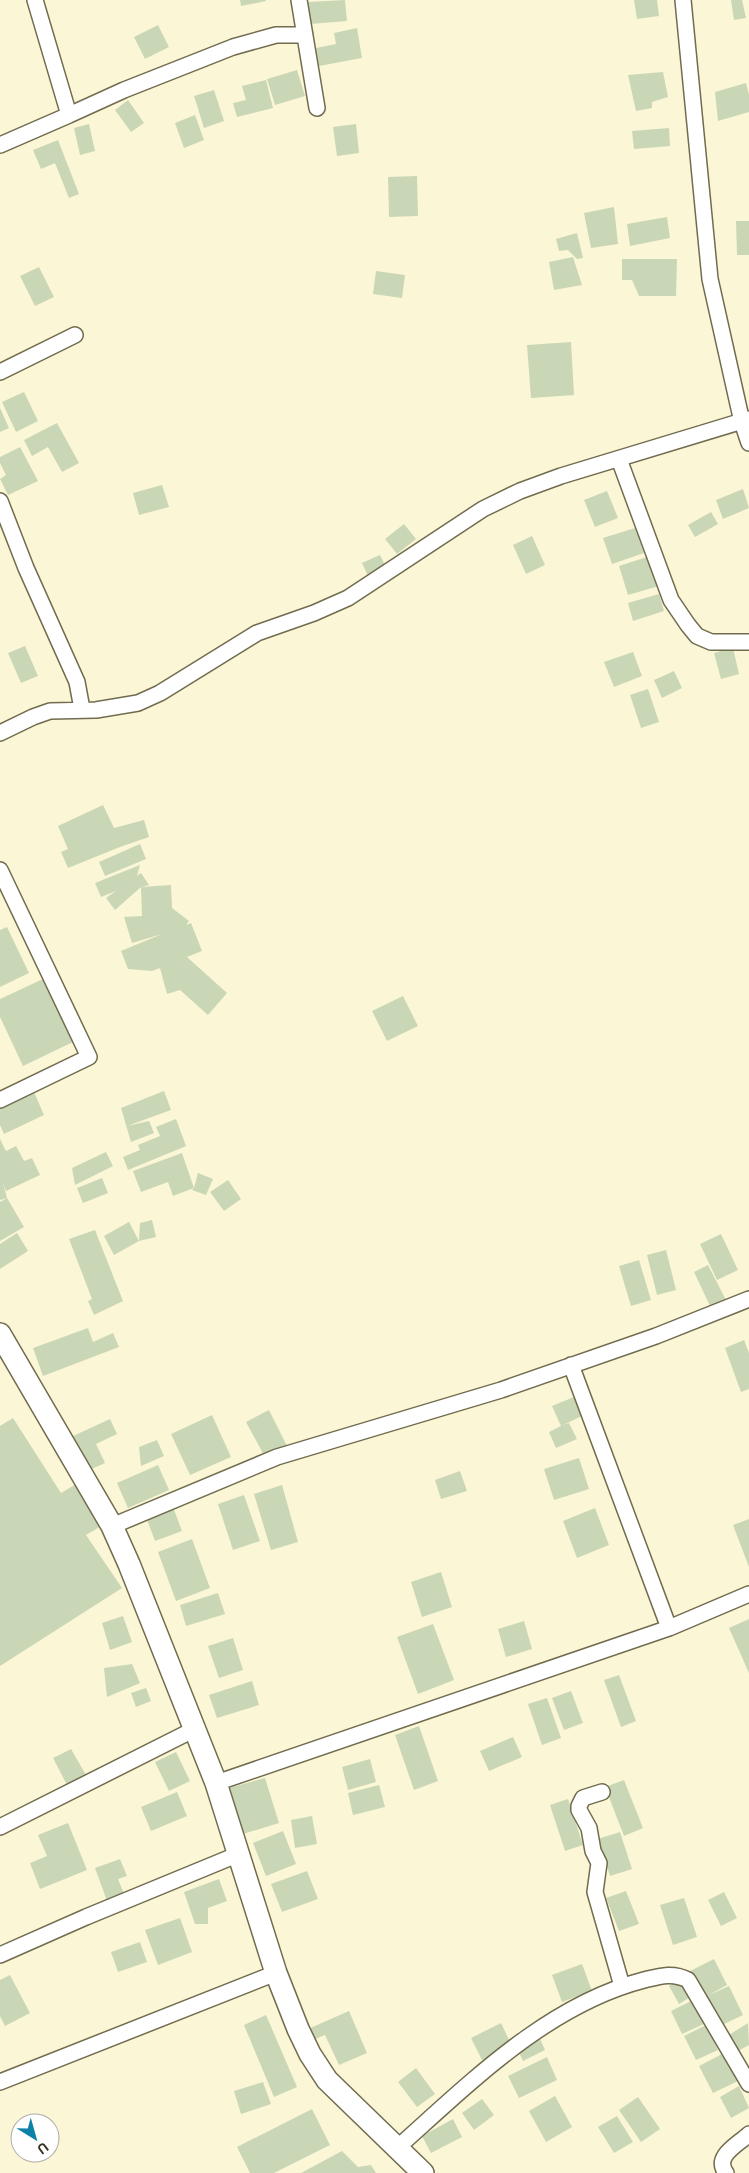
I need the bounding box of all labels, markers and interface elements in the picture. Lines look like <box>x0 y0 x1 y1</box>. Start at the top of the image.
north arrow <box>10 2113 60 2163</box>
text: U <box>34 2138 52 2158</box>

